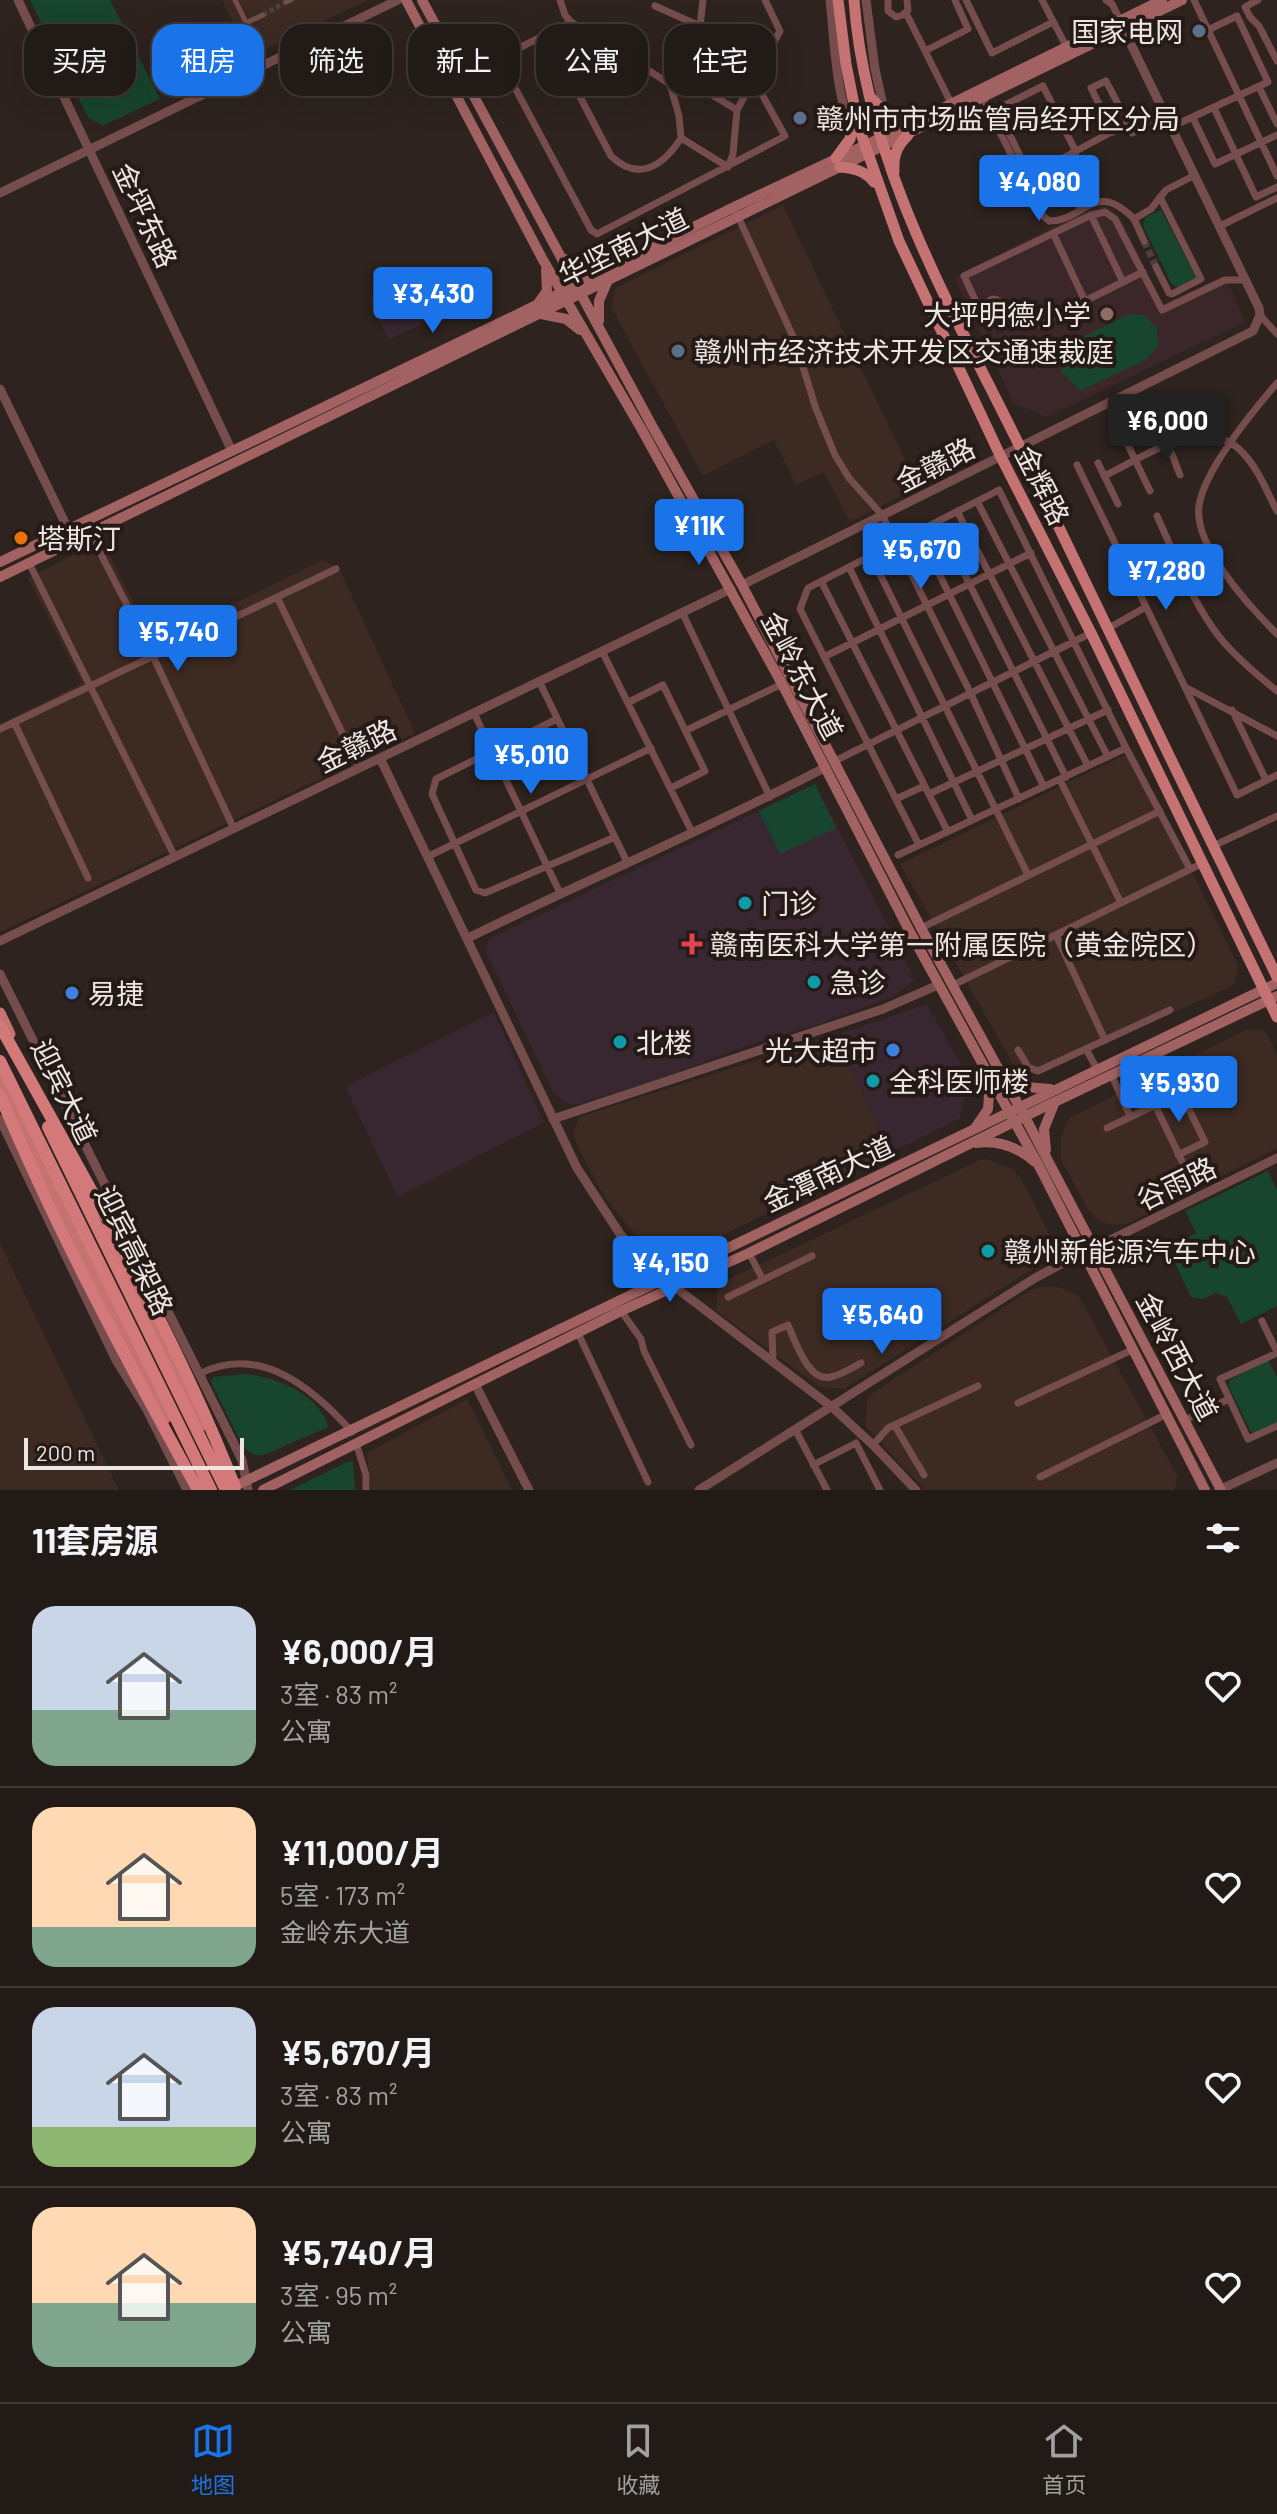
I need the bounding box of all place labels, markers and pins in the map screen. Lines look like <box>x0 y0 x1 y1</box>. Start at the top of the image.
place label: 国家电网 <box>1071 14 1183 48</box>
marker: 国家电网 <box>1190 22 1208 40</box>
place label: 赣州市市场监管局经开区分局 <box>816 101 1180 135</box>
marker: 赣州市市场监管局经开区分局 <box>791 109 809 127</box>
pin: ¥4,080 <box>974 155 1104 223</box>
pin: ¥3,430 <box>368 267 498 335</box>
place label: 大坪明德小学 <box>923 297 1091 331</box>
marker: 大坪明德小学 <box>1098 305 1116 323</box>
place label: 赣州市经济技术开发区交通速裁庭 <box>694 334 1114 368</box>
marker: 赣州市经济技术开发区交通速裁庭 <box>669 342 687 360</box>
pin: ¥6,000 <box>1102 394 1232 462</box>
pin: ¥11K <box>652 499 746 567</box>
place label: 塔斯汀 <box>37 521 121 555</box>
pin: ¥5,670 <box>856 523 986 591</box>
marker: 塔斯汀 <box>12 529 30 547</box>
pin: ¥7,280 <box>1101 544 1231 612</box>
pin: ¥5,740 <box>113 605 243 673</box>
pin: ¥5,010 <box>466 728 596 796</box>
place label: 门诊 <box>761 886 817 920</box>
marker: 门诊 <box>736 894 754 912</box>
place label: 赣南医科大学第一附属医院（黄金院区） <box>710 927 1214 961</box>
marker: 赣南医科大学第一附属医院（黄金院区） <box>681 933 703 955</box>
place label: 急诊 <box>830 965 886 999</box>
marker: 急诊 <box>805 973 823 991</box>
place label: 易捷 <box>88 976 144 1010</box>
marker: 易捷 <box>63 984 81 1002</box>
place label: 北楼 <box>636 1025 692 1059</box>
marker: 北楼 <box>611 1033 629 1051</box>
place label: 光大超市 <box>765 1033 877 1067</box>
marker: 光大超市 <box>884 1041 902 1059</box>
pin: ¥5,930 <box>1114 1056 1244 1124</box>
place label: 全科医师楼 <box>889 1064 1029 1098</box>
marker: 全科医师楼 <box>864 1072 882 1090</box>
place label: 赣州新能源汽车中心 <box>1004 1234 1256 1268</box>
pin: ¥4,150 <box>605 1236 735 1304</box>
marker: 赣州新能源汽车中心 <box>979 1242 997 1260</box>
pin: ¥5,640 <box>817 1288 947 1356</box>

